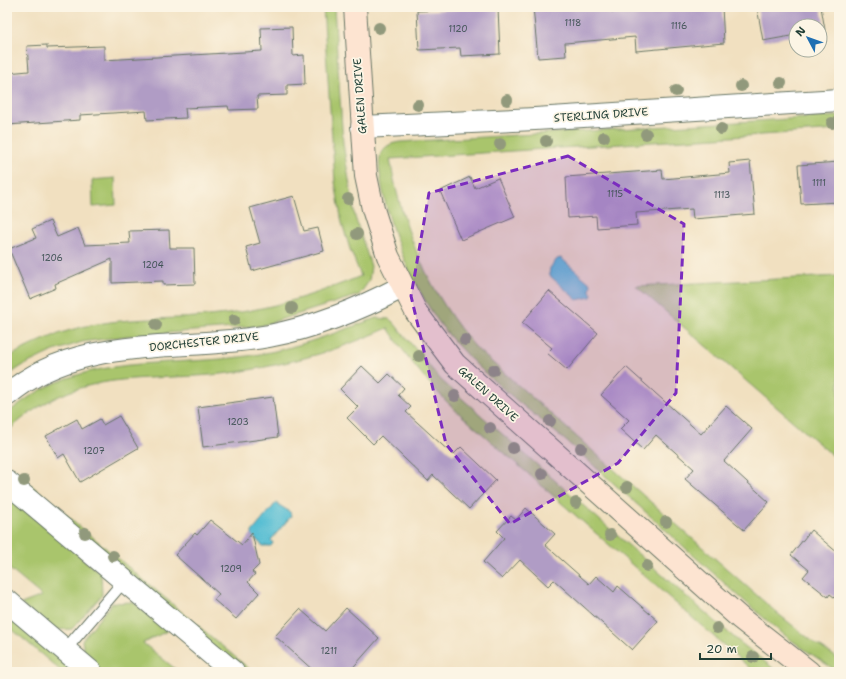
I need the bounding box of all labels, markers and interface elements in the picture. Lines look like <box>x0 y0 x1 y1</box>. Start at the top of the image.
house number: 1118 <box>565 17 581 29</box>
north arrow <box>788 18 828 58</box>
house number: 1116 <box>671 20 687 32</box>
house number: 1120 <box>448 23 468 35</box>
text: N <box>792 23 810 40</box>
street label: GALEN DRIVE <box>350 57 370 134</box>
street label: STERLING DRIVE <box>553 104 649 126</box>
house number: 1111 <box>812 177 826 189</box>
house number: 1115 <box>607 188 623 200</box>
house number: 1113 <box>714 189 730 201</box>
house number: 1206 <box>41 252 63 264</box>
house number: 1204 <box>142 259 164 271</box>
street label: DORCHESTER DRIVE <box>149 329 260 355</box>
street label: GALEN DRIVE <box>455 363 521 425</box>
house number: 1203 <box>227 416 249 428</box>
house number: 1207 <box>83 445 105 457</box>
house number: 1209 <box>220 563 242 575</box>
scale bar <box>700 635 771 661</box>
text: 20 m <box>706 641 737 657</box>
house number: 1211 <box>321 645 337 657</box>

